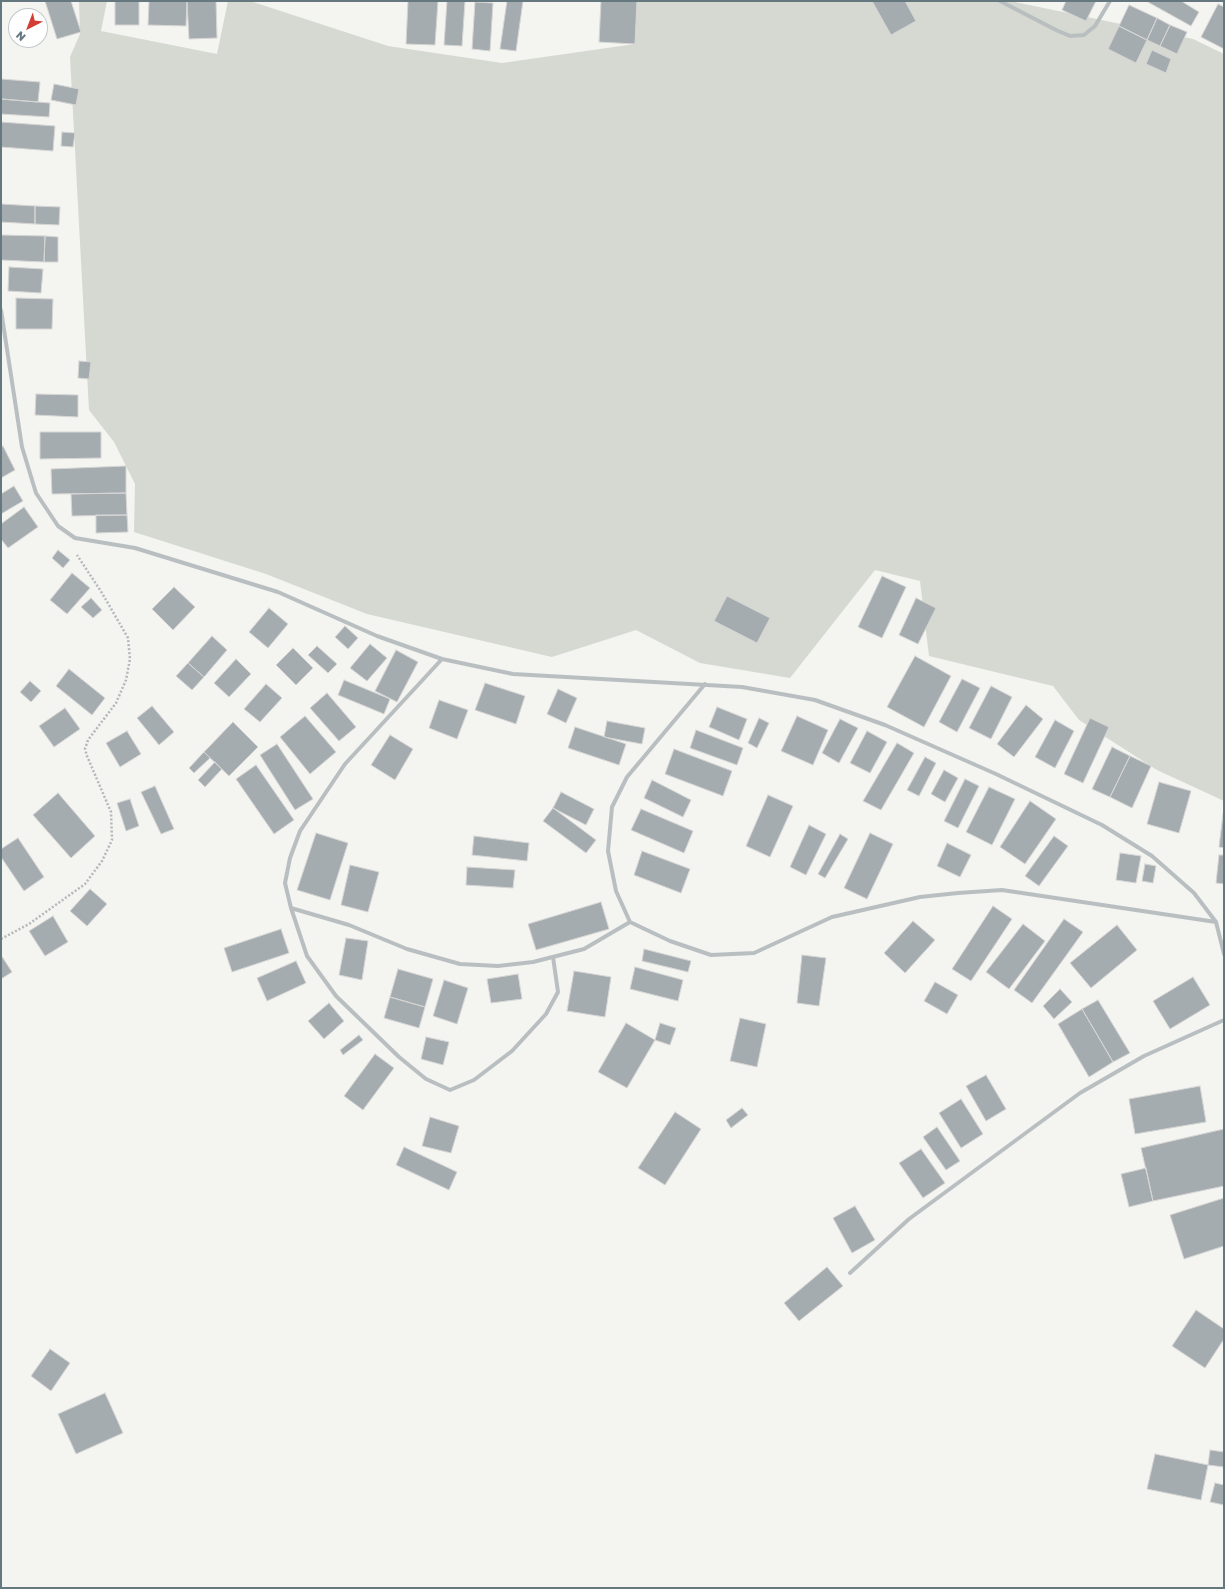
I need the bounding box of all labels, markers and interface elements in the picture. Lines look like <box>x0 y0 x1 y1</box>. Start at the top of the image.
north arrow <box>8 8 48 48</box>
text: N <box>13 29 28 44</box>

